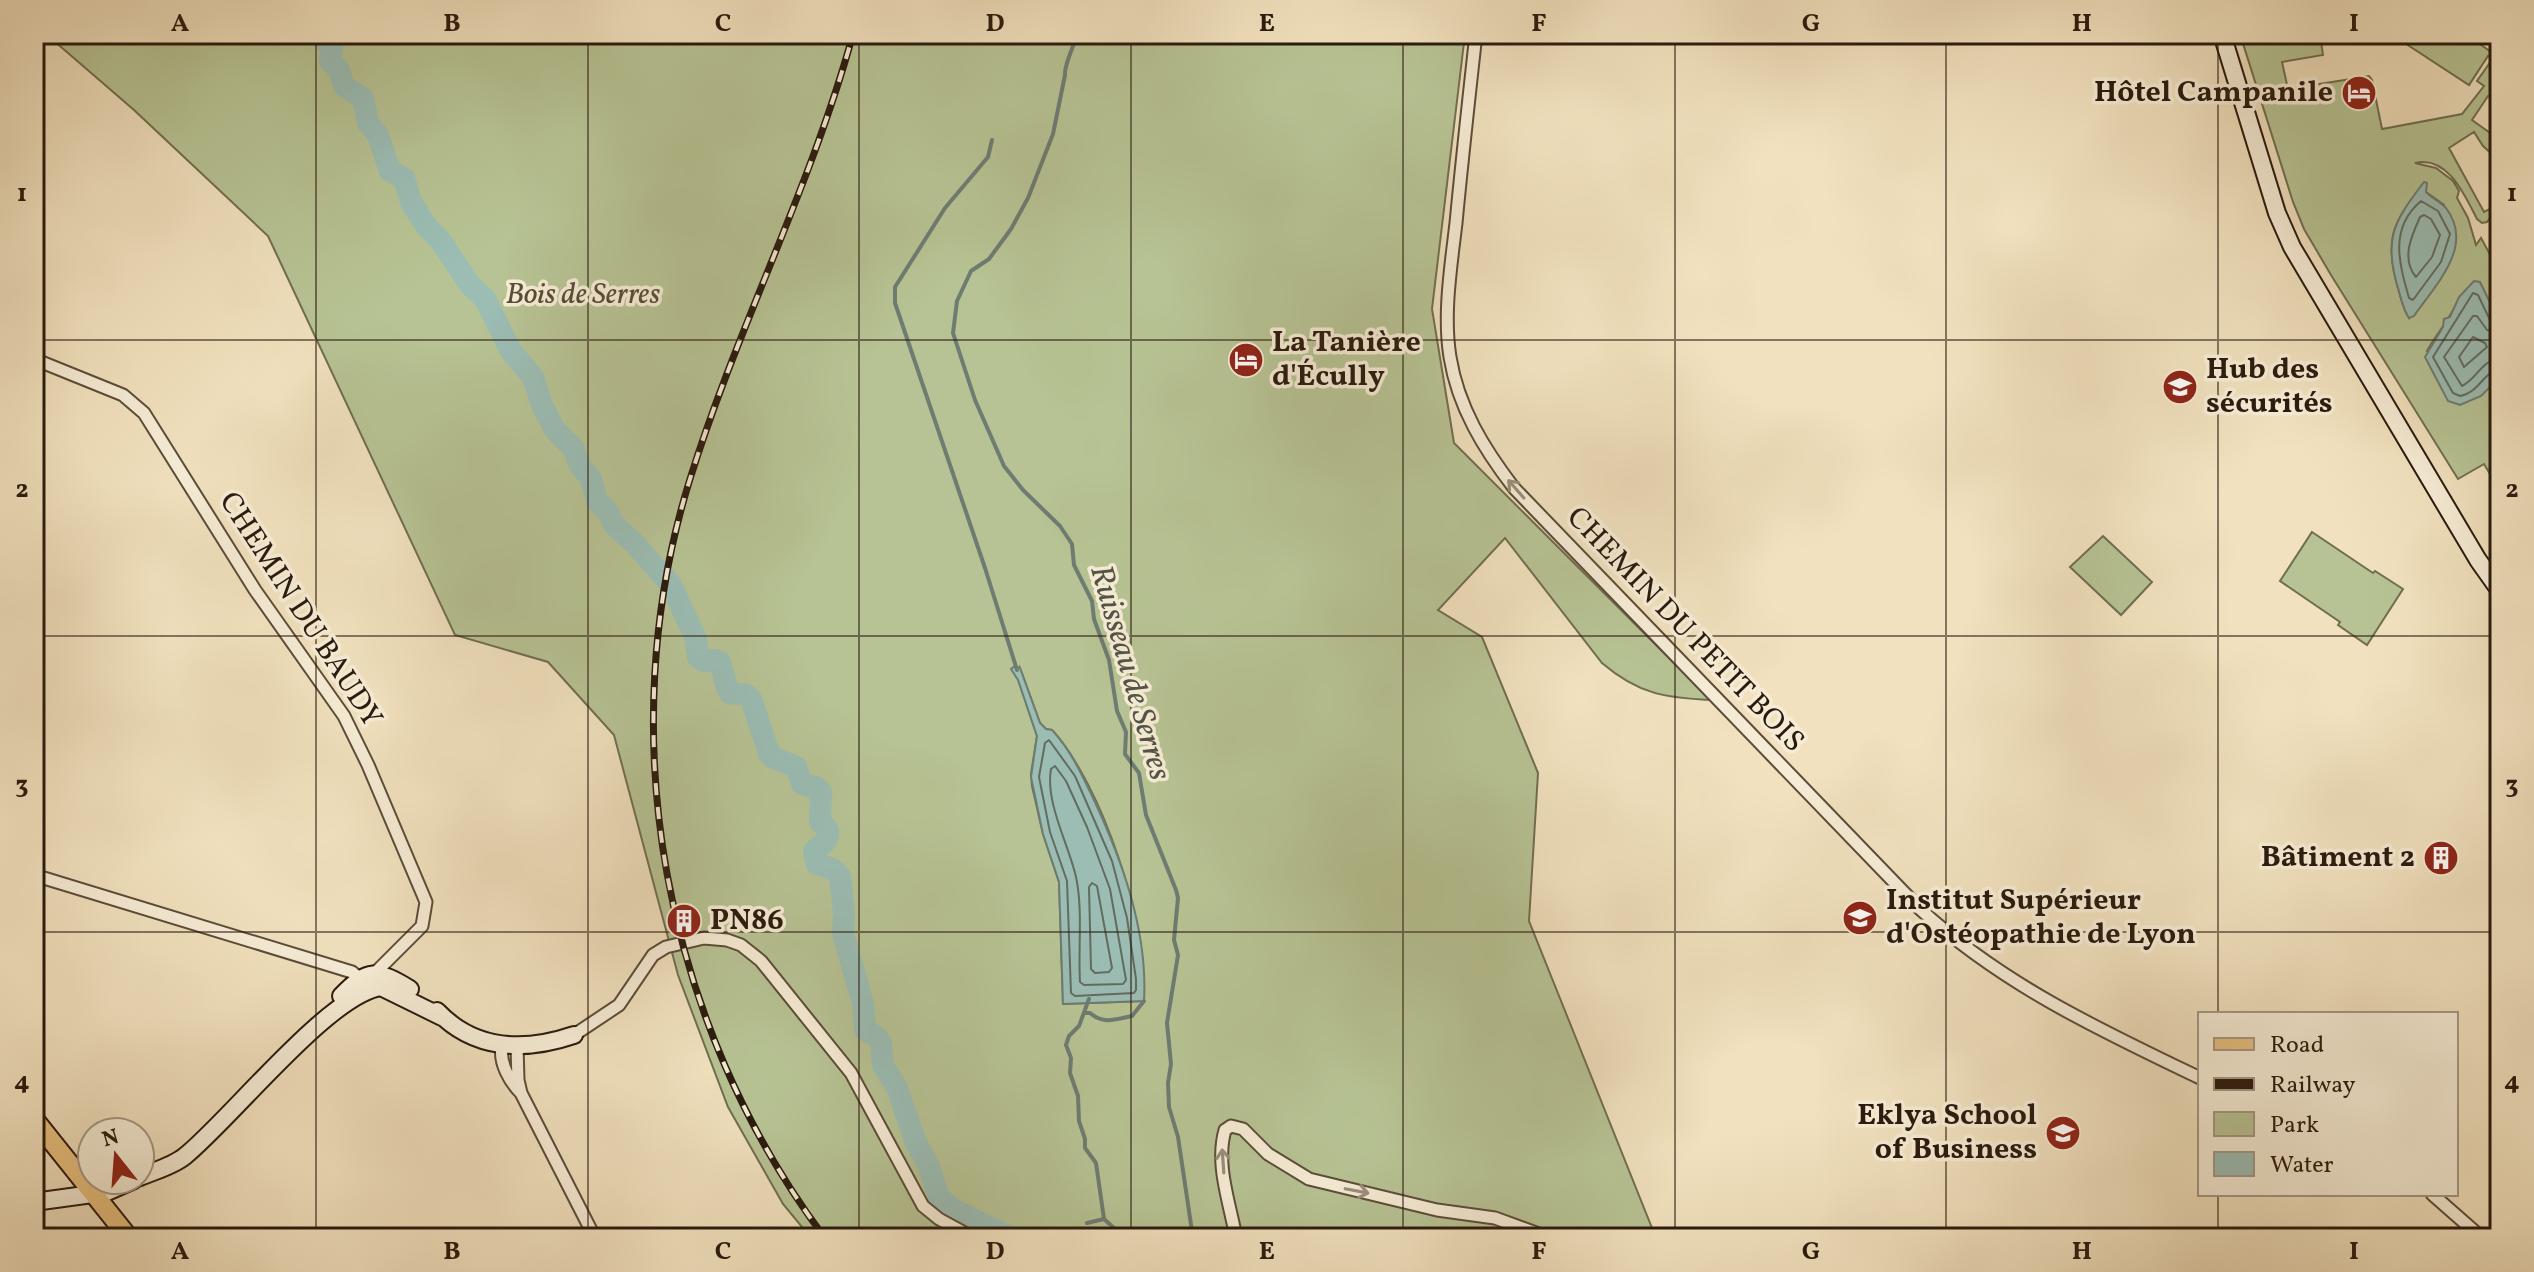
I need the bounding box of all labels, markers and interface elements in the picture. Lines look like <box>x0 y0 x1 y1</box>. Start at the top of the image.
text: A <box>171 6 190 42</box>
text: B <box>443 6 461 42</box>
text: C <box>715 6 731 42</box>
text: D <box>985 6 1005 42</box>
text: E <box>1259 6 1275 42</box>
text: F <box>1531 6 1547 42</box>
text: G <box>1802 6 1820 42</box>
text: H <box>2072 6 2092 42</box>
text: I <box>2349 6 2359 42</box>
place label: Hôtel Campanile <box>2094 72 2333 114</box>
hotel icon: Hôtel Campanile <box>2340 74 2378 112</box>
text: 1 <box>17 176 27 212</box>
text: 1 <box>2507 176 2517 212</box>
park label: Bois de Serres <box>506 274 660 316</box>
place label: La Tanière d'Écully <box>1272 322 1421 398</box>
hotel icon: La Tanière d'Écully <box>1227 341 1265 379</box>
place label: Hub des sécurités <box>2206 349 2333 425</box>
school or university icon: Hub des sécurités <box>2161 368 2199 406</box>
text: 2 <box>15 472 29 508</box>
text: 2 <box>2505 472 2519 508</box>
one-way arrow <box>1507 480 1525 500</box>
street label: CHEMIN DU BAUDY <box>208 484 392 736</box>
street label: CHEMIN DU PETIT BOIS <box>1556 498 1814 762</box>
water label: Ruisseau de Serres <box>1077 560 1181 786</box>
text: 3 <box>15 768 29 804</box>
text: 3 <box>2505 768 2519 804</box>
place label: Bâtiment 2 <box>2261 837 2415 879</box>
building icon: Bâtiment 2 <box>2422 839 2460 877</box>
place label: Institut Supérieur d'Ostéopathie de Lyon <box>1886 880 2196 956</box>
school or university icon: Institut Supérieur d'Ostéopathie de Lyon <box>1841 899 1879 937</box>
place label: PN86 <box>710 900 784 942</box>
building icon: PN86 <box>665 902 703 940</box>
legend <box>2198 1012 2458 1196</box>
text: Road <box>2270 1029 2324 1063</box>
text: 4 <box>14 1064 30 1100</box>
text: 4 <box>2504 1064 2520 1100</box>
text: Railway <box>2270 1069 2356 1103</box>
place label: Eklya School of Business <box>1857 1095 2037 1171</box>
text: Park <box>2270 1109 2319 1143</box>
school or university icon: Eklya School of Business <box>2044 1114 2082 1152</box>
north arrow <box>76 1116 156 1196</box>
text: N <box>99 1122 123 1156</box>
one-way arrow <box>1215 1148 1230 1175</box>
text: Water <box>2270 1149 2334 1183</box>
one-way arrow <box>1344 1184 1370 1199</box>
text: A <box>171 1234 190 1270</box>
text: B <box>443 1234 461 1270</box>
text: C <box>715 1234 731 1270</box>
text: D <box>985 1234 1005 1270</box>
text: E <box>1259 1234 1275 1270</box>
text: F <box>1531 1234 1547 1270</box>
text: G <box>1802 1234 1820 1270</box>
text: H <box>2072 1234 2092 1270</box>
text: I <box>2349 1234 2359 1270</box>

